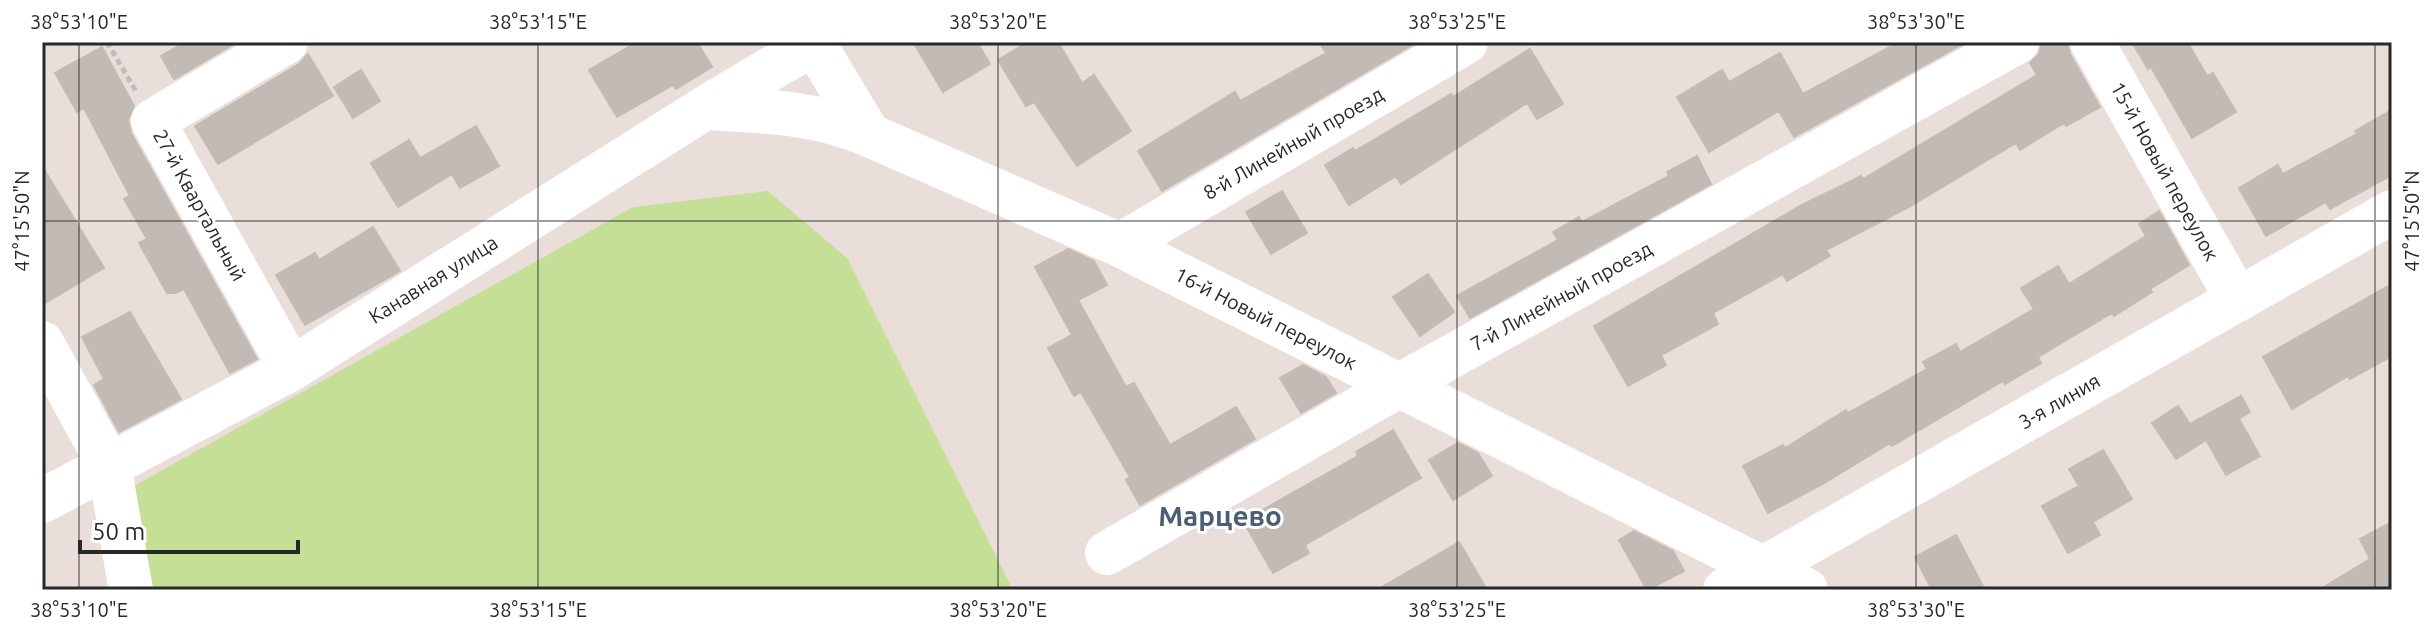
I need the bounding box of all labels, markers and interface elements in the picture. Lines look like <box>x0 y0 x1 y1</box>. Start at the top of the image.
text: 38°53'10"E <box>30 10 128 33</box>
text: 38°53'15"E <box>489 10 587 33</box>
text: 38°53'20"E <box>949 10 1047 33</box>
text: 38°53'25"E <box>1408 10 1506 33</box>
text: 38°53'30"E <box>1867 10 1965 33</box>
street label: 15-й Новый переулок <box>2106 78 2224 264</box>
street label: 8-й Линейный проезд <box>1199 82 1387 204</box>
street label: 27-й Квартальный <box>149 125 251 285</box>
text: 47°15'50"N <box>10 170 33 272</box>
text: 47°15'50"N <box>2400 170 2423 272</box>
street label: Канавная улица <box>364 230 502 328</box>
street label: 7-й Линейный проезд <box>1466 236 1656 355</box>
street label: 16-й Новый переулок <box>1171 262 1361 374</box>
street label: 3-я линия <box>2014 368 2104 434</box>
district label: Марцево <box>1158 500 1282 531</box>
scale bar <box>80 504 298 554</box>
text: 50 m <box>92 518 145 545</box>
text: 38°53'10"E <box>30 598 128 621</box>
text: 38°53'15"E <box>489 598 587 621</box>
text: 38°53'20"E <box>949 598 1047 621</box>
text: 38°53'25"E <box>1408 598 1506 621</box>
text: 38°53'30"E <box>1867 598 1965 621</box>

